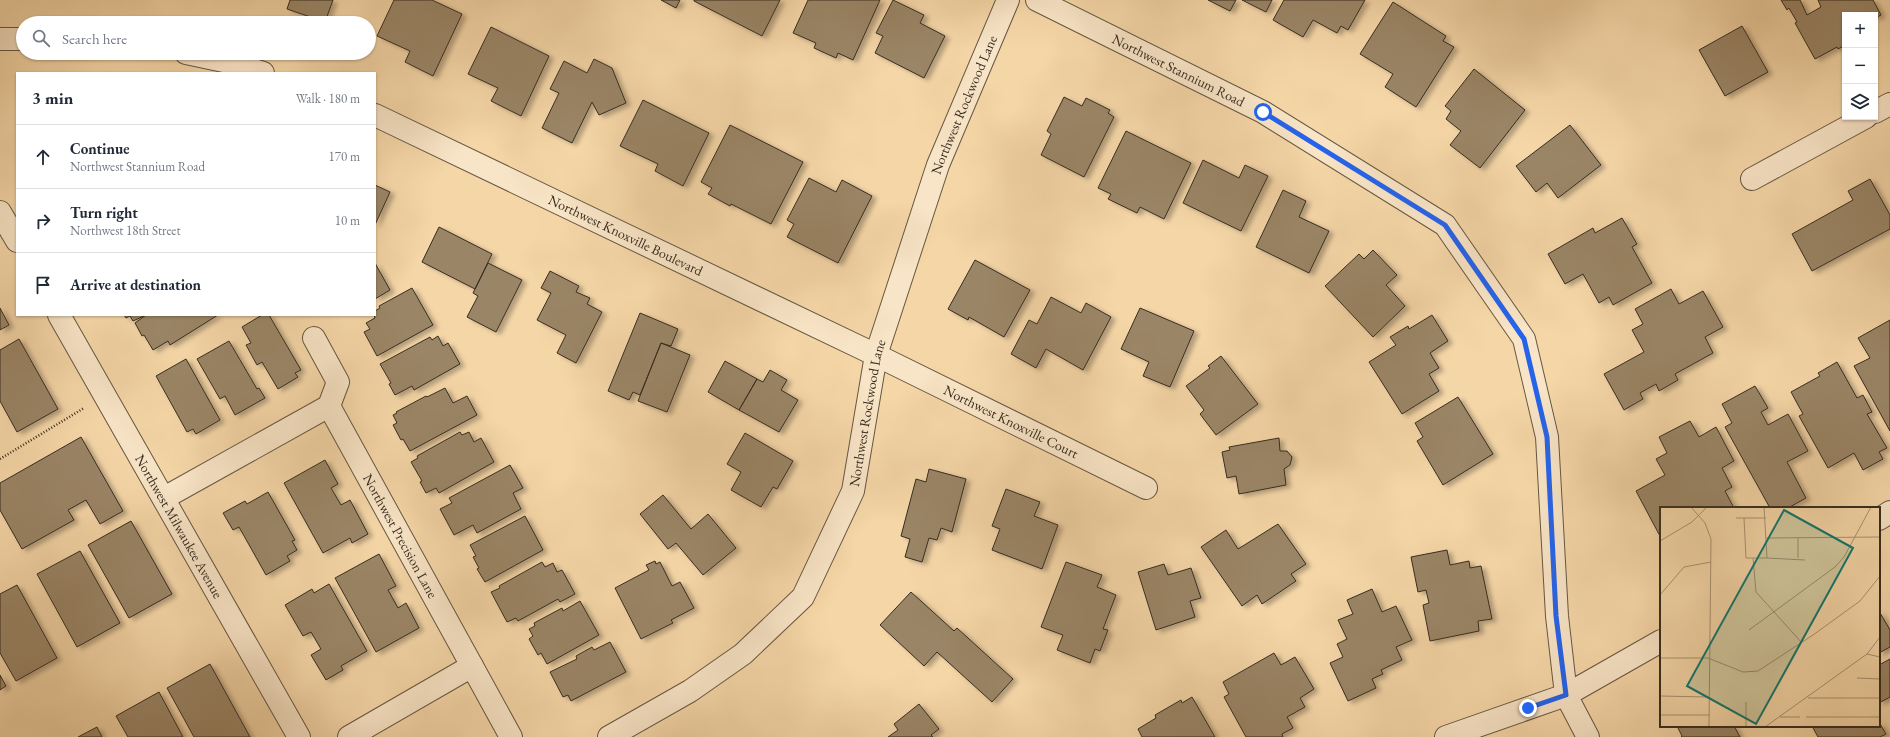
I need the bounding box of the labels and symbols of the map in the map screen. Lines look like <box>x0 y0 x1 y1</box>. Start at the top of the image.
street label: Northwest Stannium Road <box>1109 30 1249 111</box>
street label: Northwest Rockwood Lane <box>927 32 1001 177</box>
route start <box>1254 103 1272 121</box>
street label: Northwest Knoxville Boulevard <box>546 190 707 280</box>
street label: Northwest Rockwood Lane <box>845 336 890 488</box>
street label: Northwest Knoxville Court <box>941 381 1082 463</box>
street label: Northwest Milwaukee Avenue <box>131 451 227 602</box>
street label: Northwest Precision Lane <box>359 471 442 602</box>
inset map <box>1660 507 1880 727</box>
route end <box>1519 699 1537 717</box>

